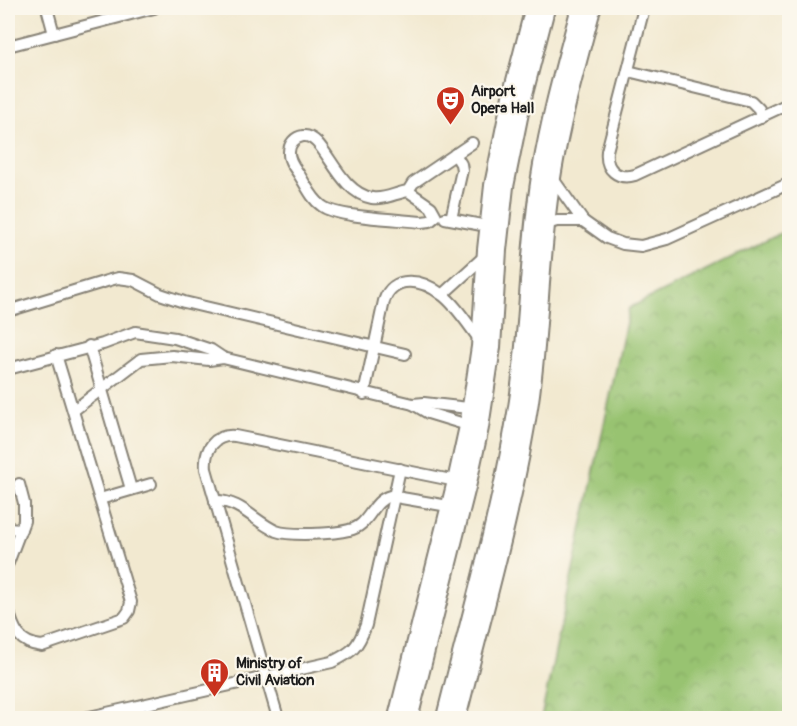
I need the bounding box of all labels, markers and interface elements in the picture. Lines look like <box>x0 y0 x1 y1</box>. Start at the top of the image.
place label: Airport Opera Hall <box>471 82 534 118</box>
theatre icon: Airport Opera Hall <box>434 84 466 126</box>
place label: Ministry of Civil Aviation <box>236 654 315 690</box>
building icon: Ministry of Civil Aviation <box>199 656 231 698</box>

